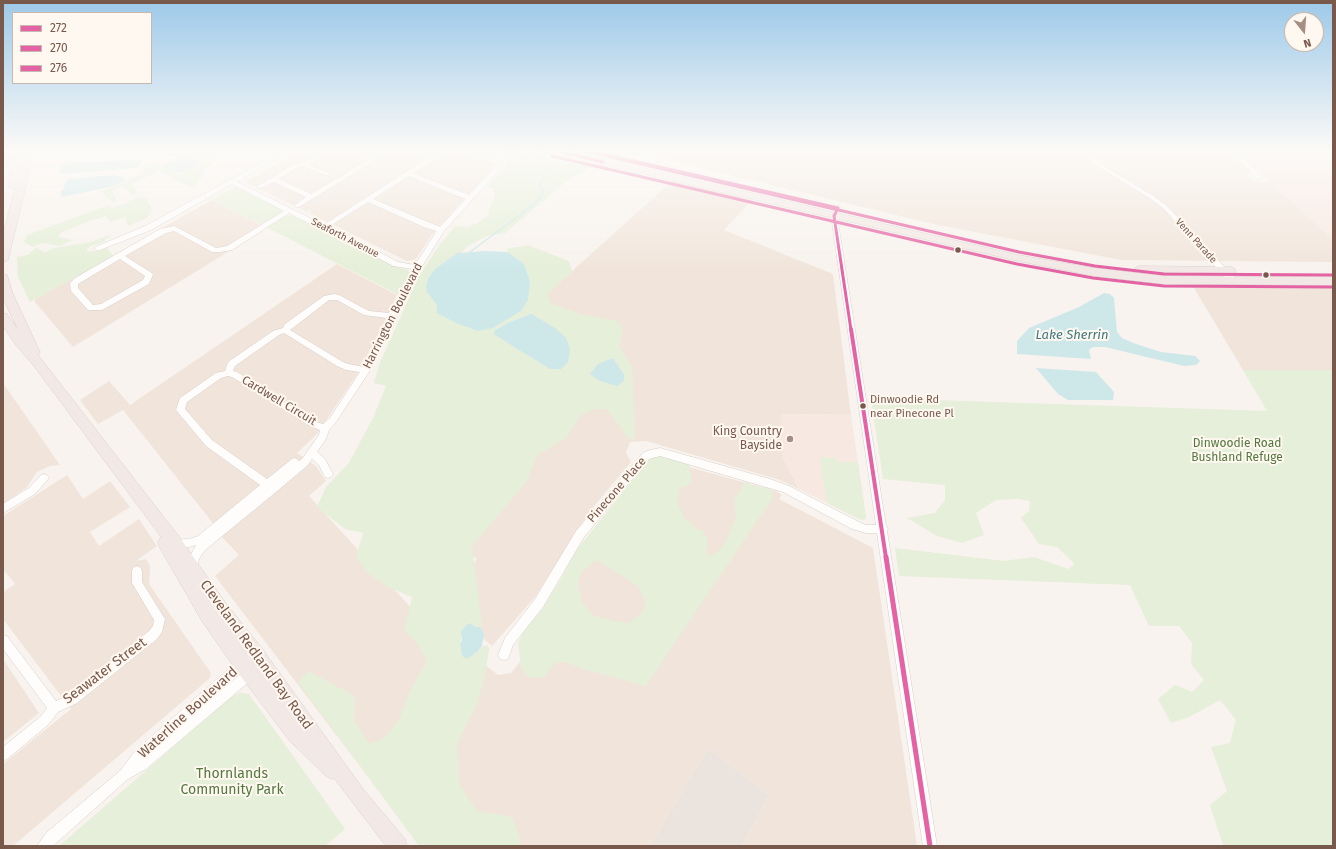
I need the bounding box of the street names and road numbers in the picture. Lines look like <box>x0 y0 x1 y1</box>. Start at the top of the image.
street label: Seaforth Avenue <box>309 216 381 260</box>
street label: Venn Parade <box>1173 216 1219 266</box>
street label: Harrington Boulevard <box>360 261 426 371</box>
street label: Cardwell Circuit <box>239 373 319 429</box>
street label: Pinecone Place <box>585 454 649 526</box>
street label: Cleveland Redland Bay Road <box>196 577 316 733</box>
street label: Seawater Street <box>60 634 150 708</box>
street label: Waterline Boulevard <box>135 664 241 762</box>

